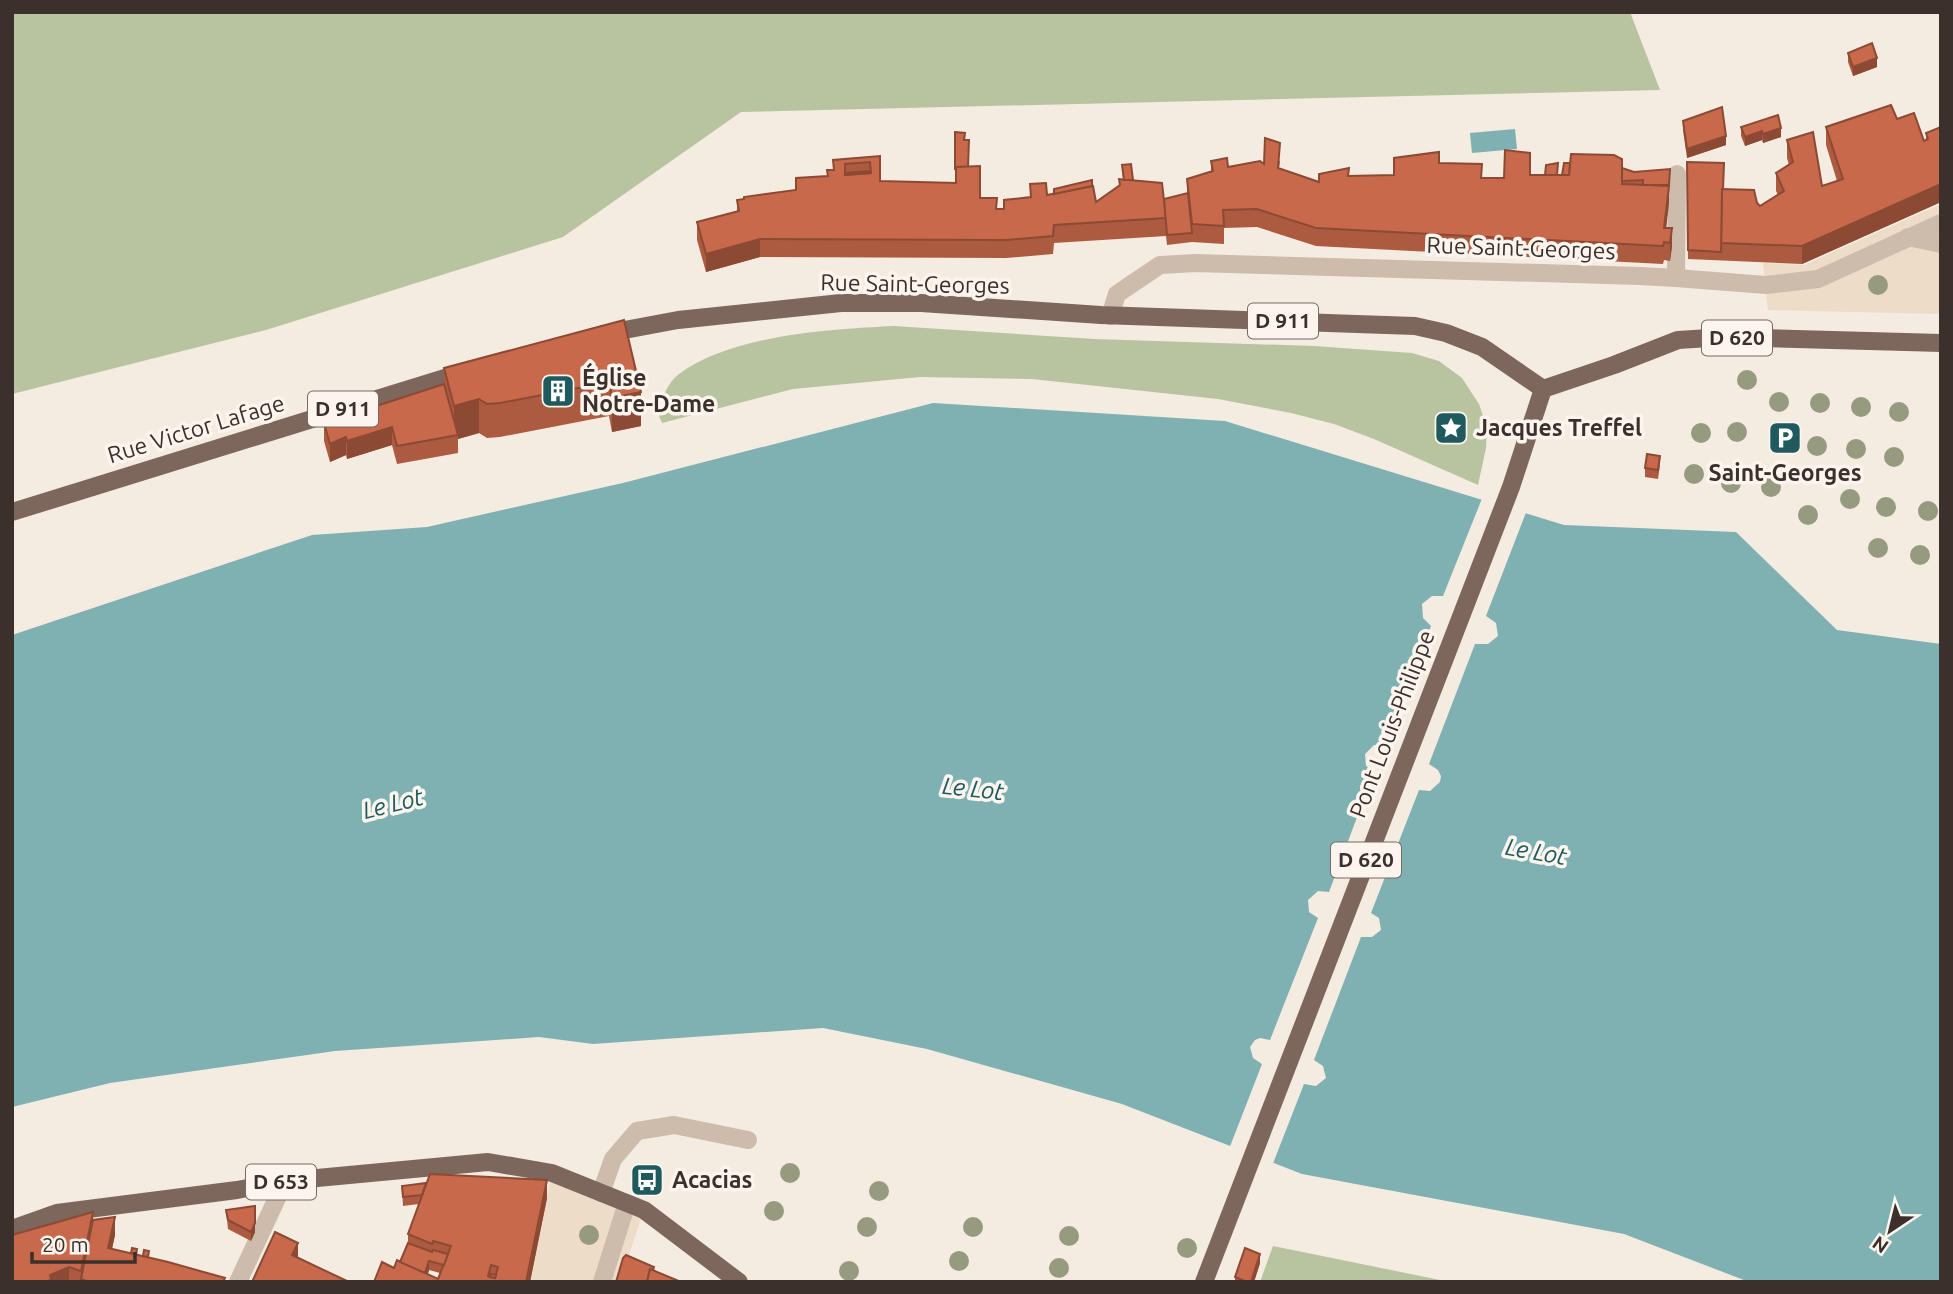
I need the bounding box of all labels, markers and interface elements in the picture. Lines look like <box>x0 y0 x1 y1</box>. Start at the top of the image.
street label: Rue Saint-Georges <box>1426 232 1616 263</box>
street label: Rue Saint-Georges <box>820 269 1010 298</box>
road number: D 911 <box>1248 304 1318 338</box>
road number: D 620 <box>1702 320 1772 356</box>
place label: Église Notre-Dame <box>582 362 715 416</box>
building icon: Église Notre-Dame <box>539 372 577 410</box>
street label: Rue Victor Lafage <box>104 390 287 467</box>
road number: D 911 <box>308 392 378 426</box>
place icon: Jacques Treffel <box>1432 409 1470 447</box>
place label: Jacques Treffel <box>1476 415 1642 440</box>
parking icon: Saint-Georges <box>1766 419 1804 457</box>
place label: Saint-Georges <box>1708 460 1862 485</box>
street label: Pont Louis-Philippe <box>1344 627 1439 821</box>
water label: Le Lot <box>941 772 1006 805</box>
water label: Le Lot <box>360 783 427 824</box>
water label: Le Lot <box>1503 833 1569 870</box>
road number: D 620 <box>1331 842 1401 878</box>
bus stop icon: Acacias <box>628 1161 666 1199</box>
road number: D 653 <box>246 1164 316 1200</box>
place label: Acacias <box>672 1167 752 1192</box>
north arrow <box>1855 1196 1925 1266</box>
scale bar <box>32 1220 135 1264</box>
text: 20 m <box>42 1232 89 1256</box>
text: N <box>1868 1232 1892 1258</box>

